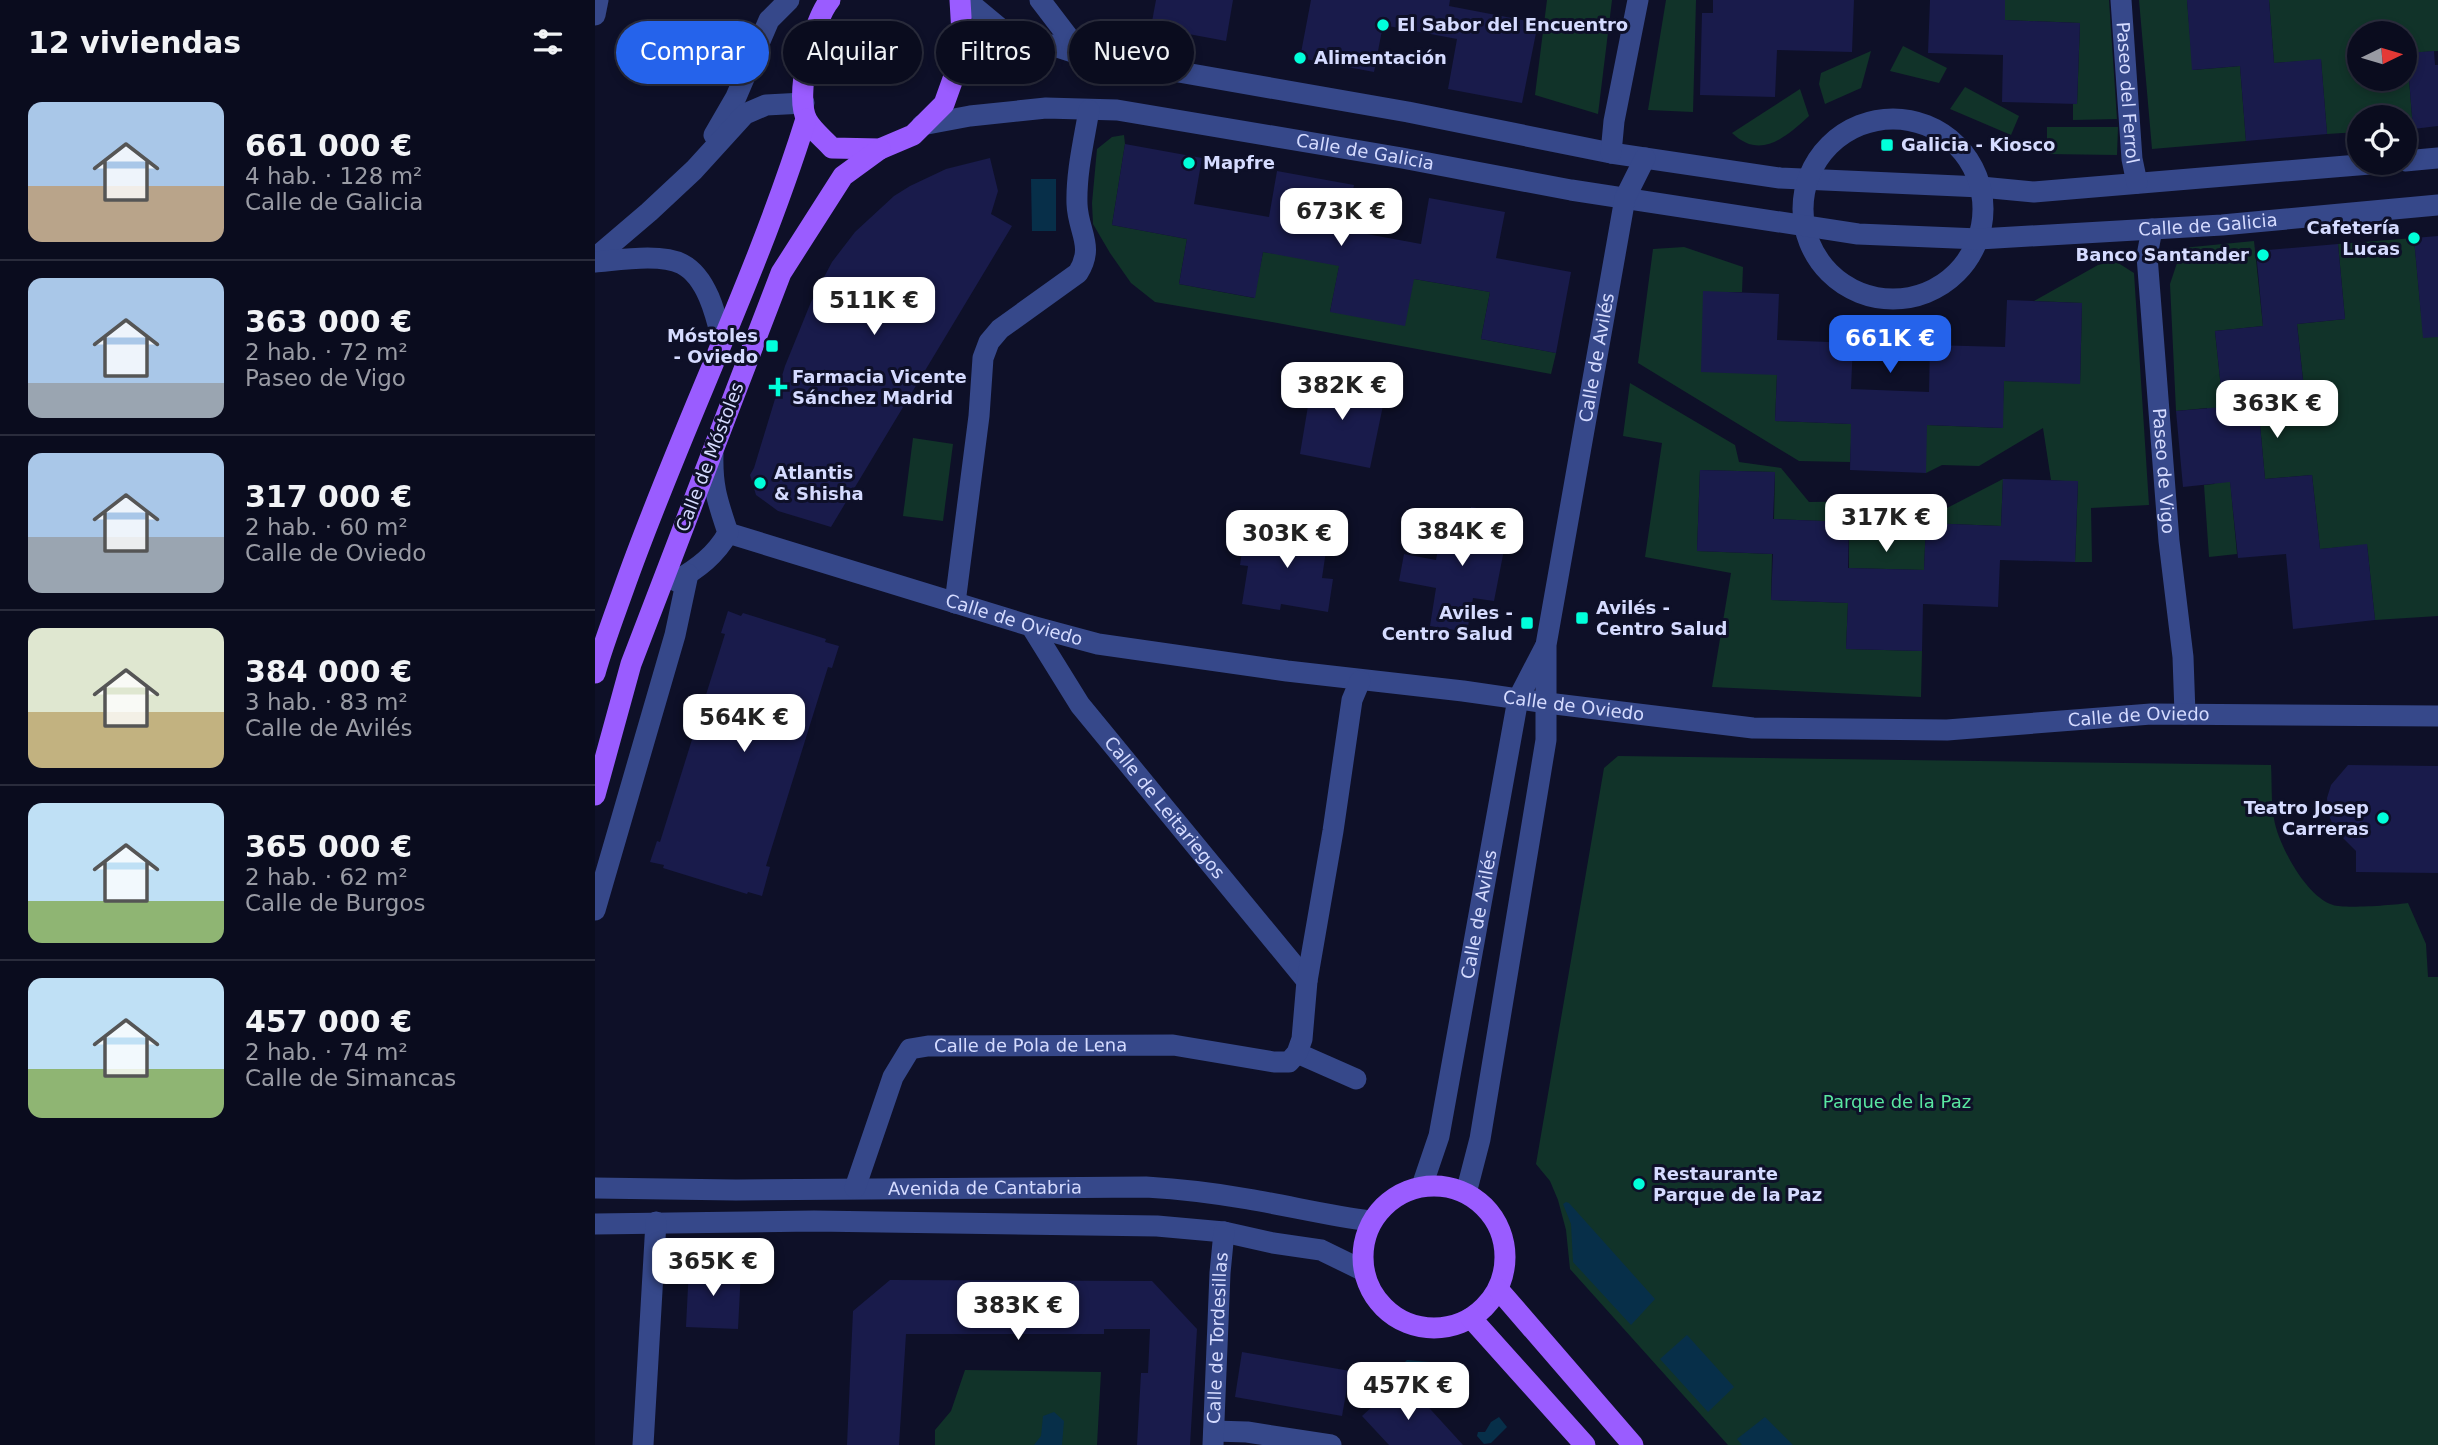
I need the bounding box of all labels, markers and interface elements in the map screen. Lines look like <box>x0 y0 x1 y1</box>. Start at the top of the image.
place label: El Sabor del Encuentro <box>1397 14 1628 35</box>
marker: El Sabor del Encuentro <box>1375 17 1391 33</box>
chip: Comprar <box>616 21 769 84</box>
chip: Alquilar <box>783 21 922 84</box>
chip: Filtros <box>936 21 1055 84</box>
chip: Nuevo <box>1069 21 1194 84</box>
street label: Paseo del Ferrol <box>2113 21 2144 166</box>
north arrow <box>2347 21 2417 91</box>
map controls <box>2347 21 2417 175</box>
icon: filters <box>529 23 567 61</box>
text: 12 viviendas <box>28 25 241 60</box>
place label: Alimentación <box>1314 47 1447 68</box>
marker: Alimentación <box>1292 50 1308 66</box>
button: locate <box>2347 105 2417 175</box>
text: 661 000 € <box>245 128 412 163</box>
street label: Calle de Galicia <box>1295 129 1436 174</box>
icon: home <box>84 130 168 214</box>
place label: Galicia - Kiosco <box>1901 134 2056 155</box>
marker: Galicia - Kiosco <box>1879 137 1895 153</box>
place label: Mapfre <box>1203 152 1275 173</box>
marker: Mapfre <box>1181 155 1197 171</box>
text: 4 hab. · 128 m² <box>245 163 422 189</box>
pin: 673K € <box>1284 188 1398 248</box>
text: Calle de Galicia <box>245 189 423 215</box>
text: 673K € <box>1296 198 1386 224</box>
street label: Calle de Galicia <box>2138 209 2278 240</box>
place label: Cafetería Lucas <box>2307 217 2400 259</box>
marker: Cafetería Lucas <box>2406 230 2422 246</box>
place label: Banco Santander <box>2076 244 2249 265</box>
marker: Banco Santander <box>2255 247 2271 263</box>
pin: 511K € <box>817 278 931 337</box>
text: 511K € <box>829 287 919 313</box>
street label: Calle de Avilés <box>1575 291 1618 424</box>
text: 363 000 € <box>245 304 412 339</box>
icon: home <box>84 306 168 390</box>
pin: 661K € <box>1833 316 1947 375</box>
place label: Móstoles - Oviedo <box>667 325 758 367</box>
text: 661K € <box>1845 325 1935 351</box>
marker: Móstoles - Oviedo <box>764 338 780 354</box>
text: 2 hab. · 72 m² <box>245 339 408 365</box>
pin: 382K € <box>1285 362 1399 422</box>
text: Paseo de Vigo <box>245 365 406 391</box>
place label: Farmacia Vicente Sánchez Madrid <box>792 366 967 408</box>
text: 382K € <box>1297 372 1387 398</box>
street label: Calle de Móstoles <box>671 379 748 534</box>
marker: Farmacia Vicente Sánchez Madrid <box>770 379 786 395</box>
pin: 363K € <box>2220 380 2334 440</box>
text: 363K € <box>2232 390 2322 416</box>
street label: Paseo de Vigo <box>2149 407 2179 534</box>
place label: Atlantis & Shisha <box>774 462 864 504</box>
marker: Atlantis & Shisha <box>752 475 768 491</box>
text: 317 000 € <box>245 479 412 514</box>
icon: home <box>84 481 168 565</box>
pin: 317K € <box>1829 494 1943 554</box>
text: 317K € <box>1841 504 1931 530</box>
pin: 384K € <box>1405 508 1519 568</box>
pin: 303K € <box>1230 510 1344 570</box>
text: 2 hab. · 60 m² <box>245 514 408 540</box>
text: 384K € <box>1417 518 1507 544</box>
text: 303K € <box>1242 520 1332 546</box>
text: Calle de Oviedo <box>245 540 426 566</box>
street label: Calle de Oviedo <box>943 589 1085 649</box>
place label: Avilés - Centro Salud <box>1596 597 1727 639</box>
place label: Aviles - Centro Salud <box>1382 602 1513 644</box>
marker: Avilés - Centro Salud <box>1574 610 1590 626</box>
marker: Aviles - Centro Salud <box>1519 615 1535 631</box>
text: 384 000 € <box>245 654 412 689</box>
icon: home <box>84 656 168 740</box>
street label: Calle de Oviedo <box>1502 686 1645 725</box>
text: 3 hab. · 83 m² <box>245 689 408 715</box>
pin: 564K € <box>687 694 801 754</box>
street label: Calle de Oviedo <box>2067 703 2210 730</box>
text: 564K € <box>699 704 789 730</box>
text: Calle de Avilés <box>245 715 412 741</box>
street label: Calle de Leitariegos <box>1100 732 1230 883</box>
place label: Teatro Josep Carreras <box>2244 797 2369 839</box>
marker: Teatro Josep Carreras <box>2375 810 2391 826</box>
text: 365 000 € <box>245 829 412 864</box>
icon: home <box>84 831 168 915</box>
street label: Calle de Avilés <box>1457 848 1501 981</box>
text: 2 hab. · 62 m² <box>245 864 408 890</box>
text: Calle de Burgos <box>245 890 426 916</box>
text: 457 000 € <box>245 1004 412 1039</box>
icon: home <box>84 1006 168 1090</box>
street label: Calle de Pola de Lena <box>934 1034 1127 1056</box>
text: 2 hab. · 74 m² <box>245 1039 408 1065</box>
text: Calle de Simancas <box>245 1065 456 1091</box>
park label: Parque de la Paz <box>1823 1091 1971 1112</box>
place label: Restaurante Parque de la Paz <box>1653 1163 1822 1205</box>
street label: Avenida de Cantabria <box>888 1176 1082 1199</box>
marker: Restaurante Parque de la Paz <box>1631 1176 1647 1192</box>
pin: 365K € <box>656 1238 770 1298</box>
text: 365K € <box>668 1248 758 1274</box>
street label: Calle de Tordesillas <box>1203 1251 1232 1424</box>
pin: 383K € <box>961 1282 1075 1342</box>
text: 383K € <box>973 1292 1063 1318</box>
pin: 457K € <box>1351 1362 1465 1422</box>
text: 457K € <box>1363 1372 1453 1398</box>

